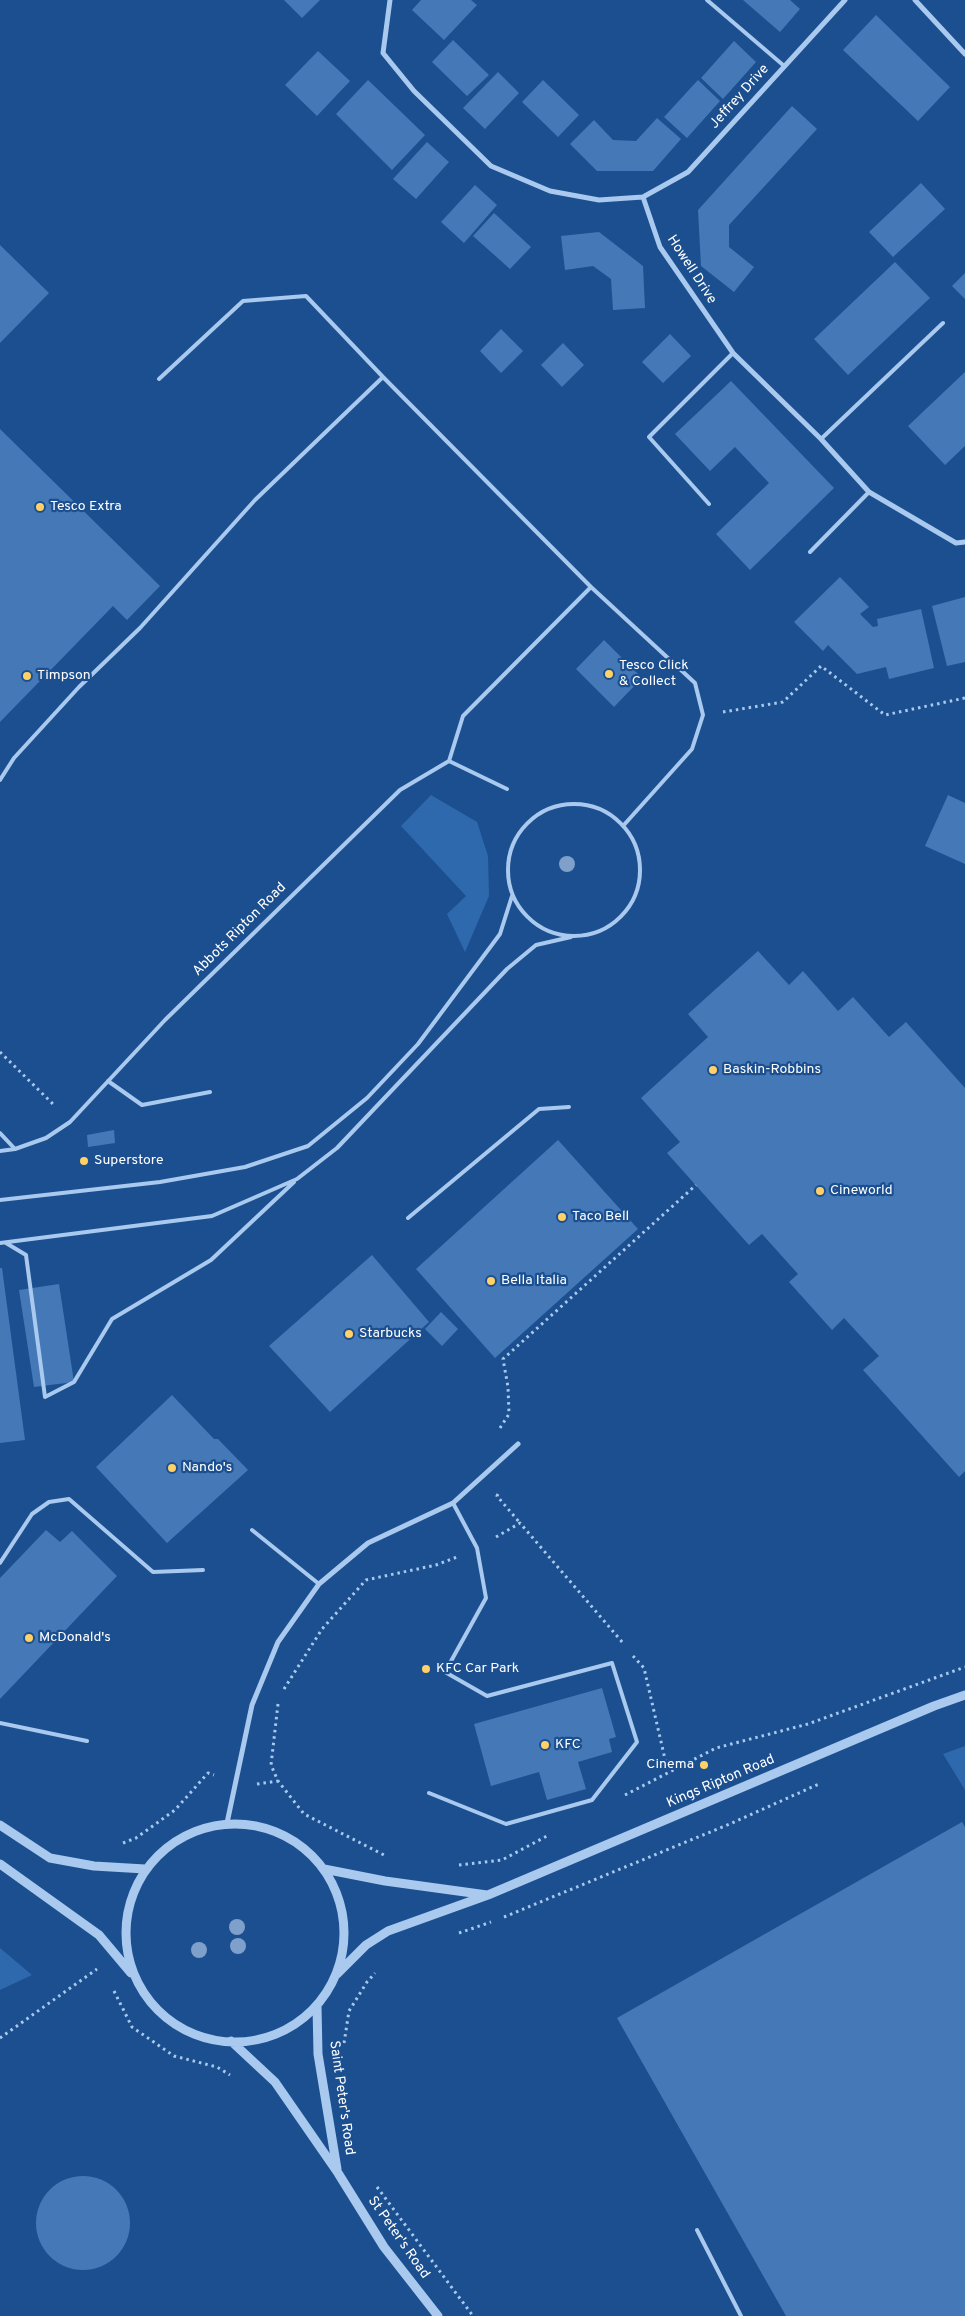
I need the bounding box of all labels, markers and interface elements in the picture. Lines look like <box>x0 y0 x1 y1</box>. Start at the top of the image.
street label: Jeffrey Drive <box>707 61 773 133</box>
street label: Howell Drive <box>663 232 719 308</box>
place label: Tesco Extra <box>50 499 122 515</box>
marker: Tesco Extra <box>34 501 46 513</box>
place label: Tesco Click & Collect <box>619 658 689 690</box>
place label: Timpson <box>37 668 91 684</box>
marker: Tesco Click & Collect <box>603 668 615 680</box>
marker: Timpson <box>21 670 33 682</box>
street label: Abbots Ripton Road <box>190 880 290 980</box>
place label: Baskin-Robbins <box>723 1062 821 1078</box>
marker: Baskin-Robbins <box>707 1064 719 1076</box>
place label: Superstore <box>94 1153 163 1169</box>
marker: Superstore <box>78 1155 90 1167</box>
place label: Cineworld <box>830 1183 893 1199</box>
marker: Cineworld <box>814 1185 826 1197</box>
place label: Taco Bell <box>572 1209 629 1225</box>
marker: Taco Bell <box>556 1211 568 1223</box>
place label: Bella Italia <box>501 1273 567 1289</box>
marker: Bella Italia <box>485 1275 497 1287</box>
place label: Starbucks <box>359 1326 422 1342</box>
marker: Starbucks <box>343 1328 355 1340</box>
place label: Nando's <box>182 1460 232 1476</box>
marker: Nando's <box>166 1462 178 1474</box>
place label: McDonald's <box>39 1630 111 1646</box>
marker: McDonald's <box>23 1632 35 1644</box>
place label: KFC Car Park <box>436 1661 519 1677</box>
marker: KFC Car Park <box>420 1663 432 1675</box>
place label: KFC <box>555 1737 581 1753</box>
marker: KFC <box>539 1739 551 1751</box>
street label: Kings Ripton Road <box>664 1752 778 1812</box>
place label: Cinema <box>646 1757 694 1773</box>
marker: Cinema <box>698 1759 710 1771</box>
street label: Saint Peter's Road <box>325 2040 357 2156</box>
street label: St Peter's Road <box>363 2194 433 2282</box>

